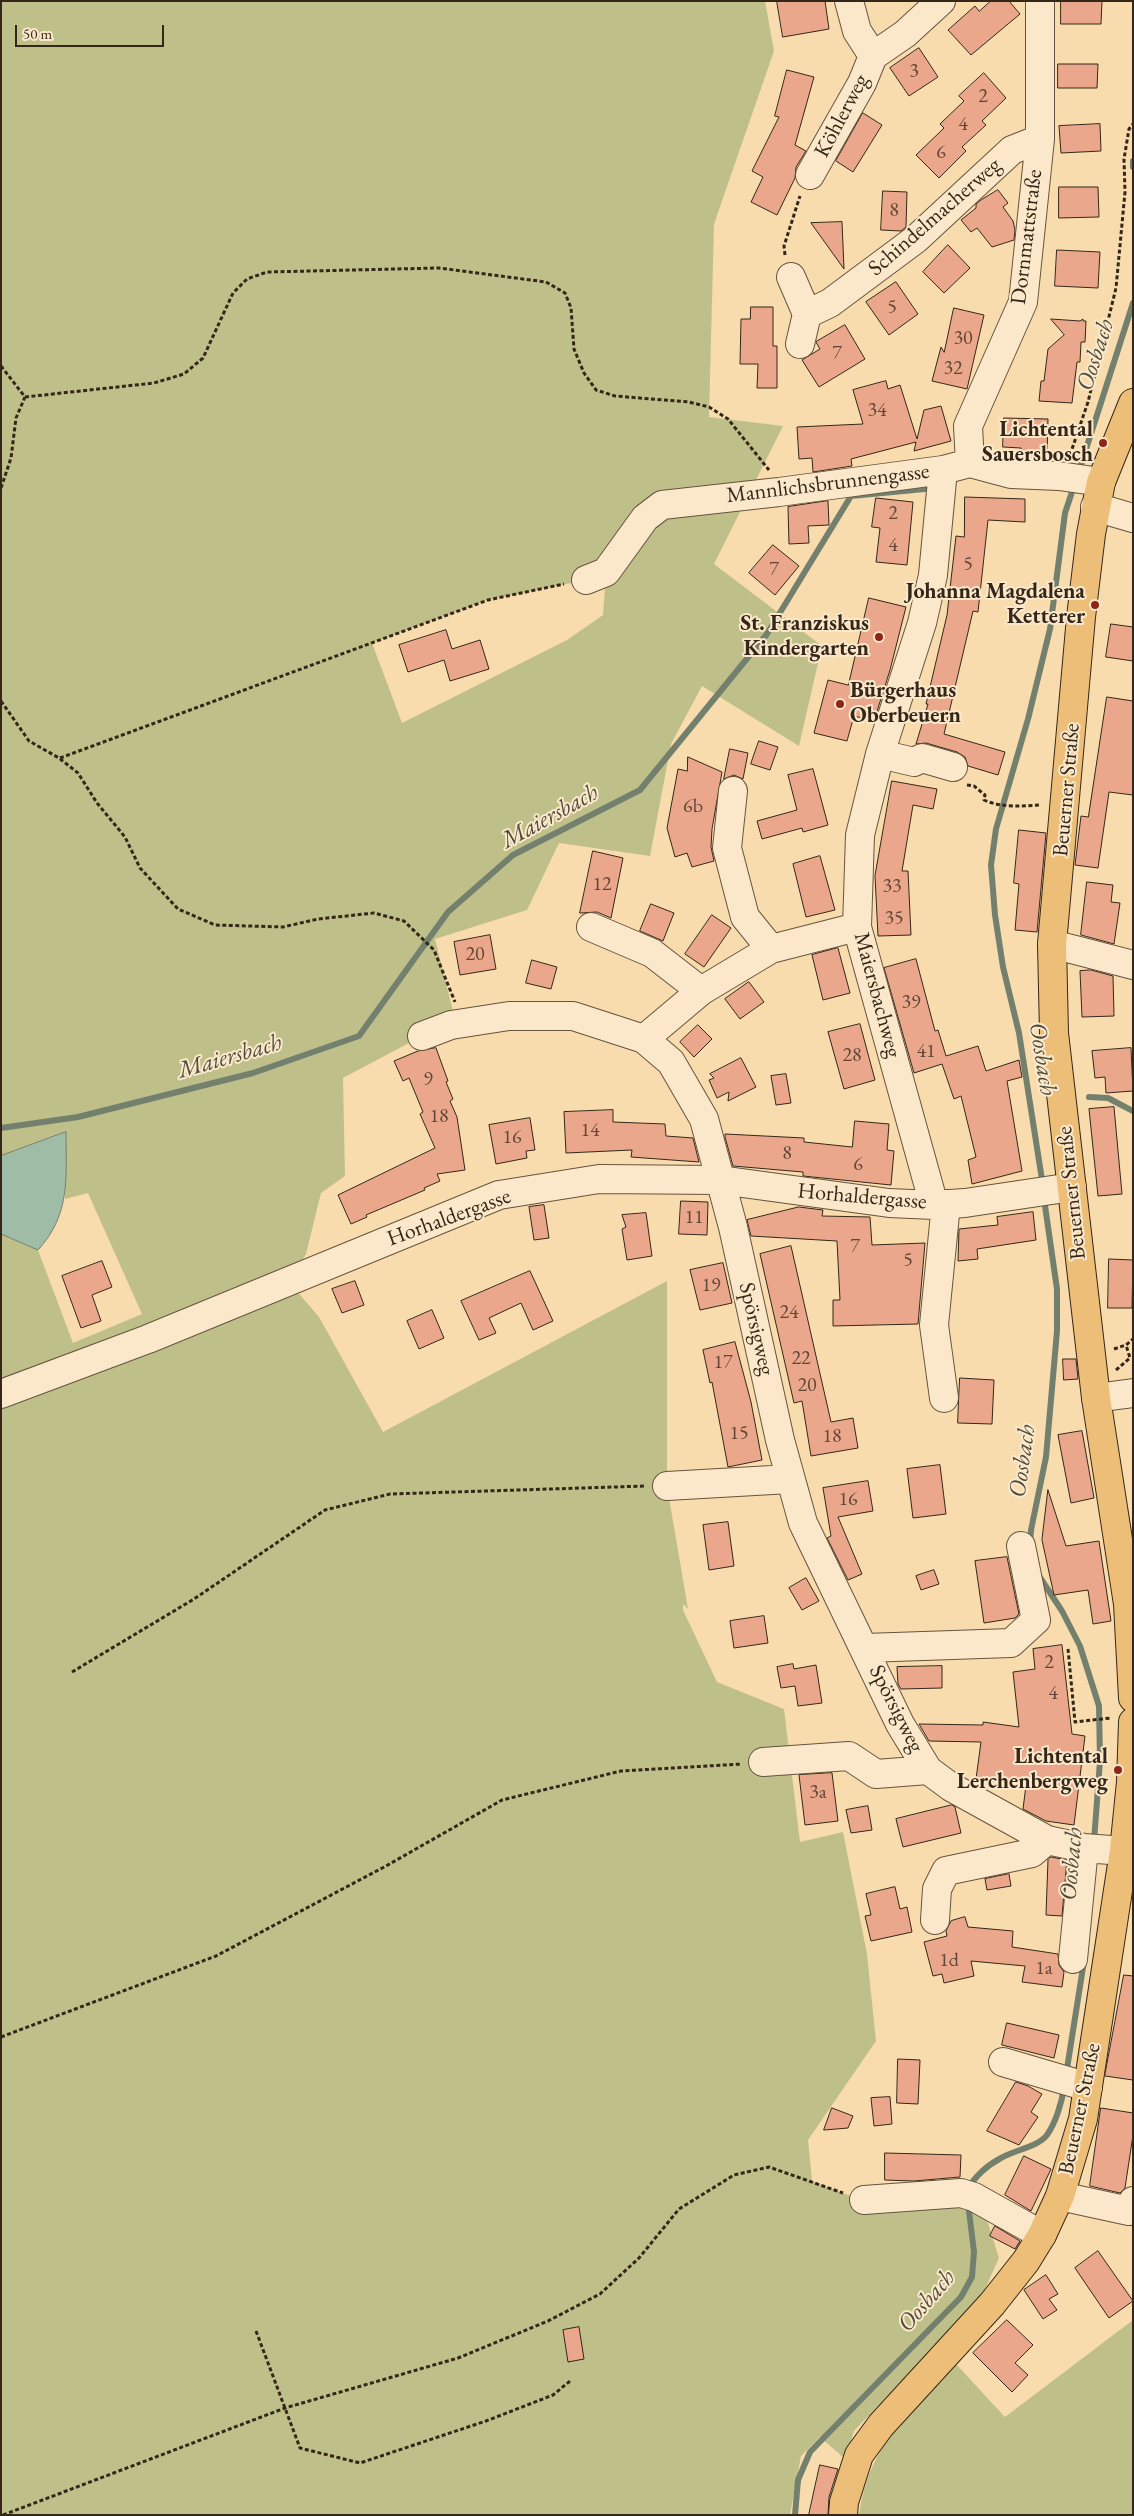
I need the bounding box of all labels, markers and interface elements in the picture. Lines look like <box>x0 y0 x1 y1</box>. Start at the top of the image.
scale bar <box>18 15 166 47</box>
text: 50 m <box>23 24 52 43</box>
house number: 3 <box>909 60 919 84</box>
street label: Köhlerweg <box>809 70 875 162</box>
house number: 2 <box>978 85 988 109</box>
house number: 4 <box>958 113 968 137</box>
house number: 6 <box>936 141 946 165</box>
street label: Schindelmacherweg <box>863 152 1007 282</box>
street label: Dornmattstraße <box>1006 168 1048 306</box>
house number: 8 <box>889 199 899 223</box>
house number: 5 <box>887 296 897 320</box>
water label: Oosbach <box>1071 316 1121 394</box>
house number: 30 <box>953 327 973 351</box>
house number: 7 <box>832 342 842 366</box>
house number: 32 <box>943 357 963 381</box>
house number: 34 <box>867 399 887 423</box>
place label: Lichtental Sauersbosch <box>982 417 1093 468</box>
marker: Lichtental Sauersbosch <box>1097 437 1109 449</box>
street label: Mannlichsbrunnengasse <box>725 458 931 510</box>
house number: 2 <box>888 502 898 526</box>
house number: 4 <box>888 534 898 558</box>
house number: 5 <box>963 553 973 577</box>
house number: 7 <box>769 558 779 582</box>
place label: Johanna Magdalena Ketterer <box>906 579 1085 630</box>
marker: Johanna Magdalena Ketterer <box>1089 599 1101 611</box>
place label: St. Franziskus Kindergarten <box>740 611 869 662</box>
marker: St. Franziskus Kindergarten <box>873 631 885 643</box>
place label: Bürgerhaus Oberbeuern <box>850 678 961 729</box>
marker: Bürgerhaus Oberbeuern <box>834 698 846 710</box>
street label: Beuerner Straße <box>1048 722 1086 858</box>
water label: Maiersbach <box>496 779 604 855</box>
house number: 6b <box>683 795 703 819</box>
house number: 12 <box>592 873 612 897</box>
house number: 33 <box>882 875 902 899</box>
house number: 35 <box>884 907 904 931</box>
street label: Maiersbachweg <box>848 929 906 1061</box>
house number: 20 <box>465 943 485 967</box>
house number: 39 <box>901 991 921 1015</box>
water label: Oosbach <box>1022 1021 1062 1097</box>
water label: Maiersbach <box>175 1028 285 1086</box>
house number: 41 <box>916 1040 936 1064</box>
house number: 28 <box>842 1044 862 1068</box>
house number: 9 <box>423 1068 433 1092</box>
house number: 18 <box>429 1105 449 1129</box>
house number: 14 <box>580 1119 600 1143</box>
street label: Beuerner Straße <box>1052 1125 1092 1261</box>
house number: 16 <box>502 1126 522 1150</box>
house number: 8 <box>782 1142 792 1166</box>
house number: 6 <box>853 1153 863 1177</box>
street label: Horhaldergasse <box>796 1178 928 1216</box>
street label: Horhaldergasse <box>384 1183 514 1253</box>
house number: 11 <box>684 1206 704 1230</box>
house number: 7 <box>850 1235 860 1259</box>
house number: 5 <box>903 1249 913 1273</box>
house number: 19 <box>701 1274 721 1298</box>
street label: Spörsigweg <box>732 1280 780 1378</box>
house number: 24 <box>779 1301 799 1325</box>
house number: 22 <box>791 1347 811 1371</box>
house number: 17 <box>713 1351 733 1375</box>
house number: 20 <box>797 1374 817 1398</box>
house number: 15 <box>729 1422 749 1446</box>
water label: Oosbach <box>1004 1423 1042 1499</box>
house number: 18 <box>822 1425 842 1449</box>
house number: 16 <box>838 1488 858 1512</box>
house number: 2 <box>1044 1651 1054 1675</box>
street label: Spörsigweg <box>863 1661 929 1757</box>
house number: 4 <box>1048 1682 1058 1706</box>
place label: Lichtental Lerchenbergweg <box>957 1744 1108 1795</box>
marker: Lichtental Lerchenbergweg <box>1112 1764 1124 1776</box>
house number: 3a <box>809 1781 827 1805</box>
water label: Oosbach <box>1054 1826 1090 1902</box>
house number: 1d <box>939 1949 959 1973</box>
house number: 1a <box>1035 1957 1053 1981</box>
street label: Beuerner Straße <box>1053 2041 1107 2177</box>
water label: Oosbach <box>892 2264 962 2338</box>

